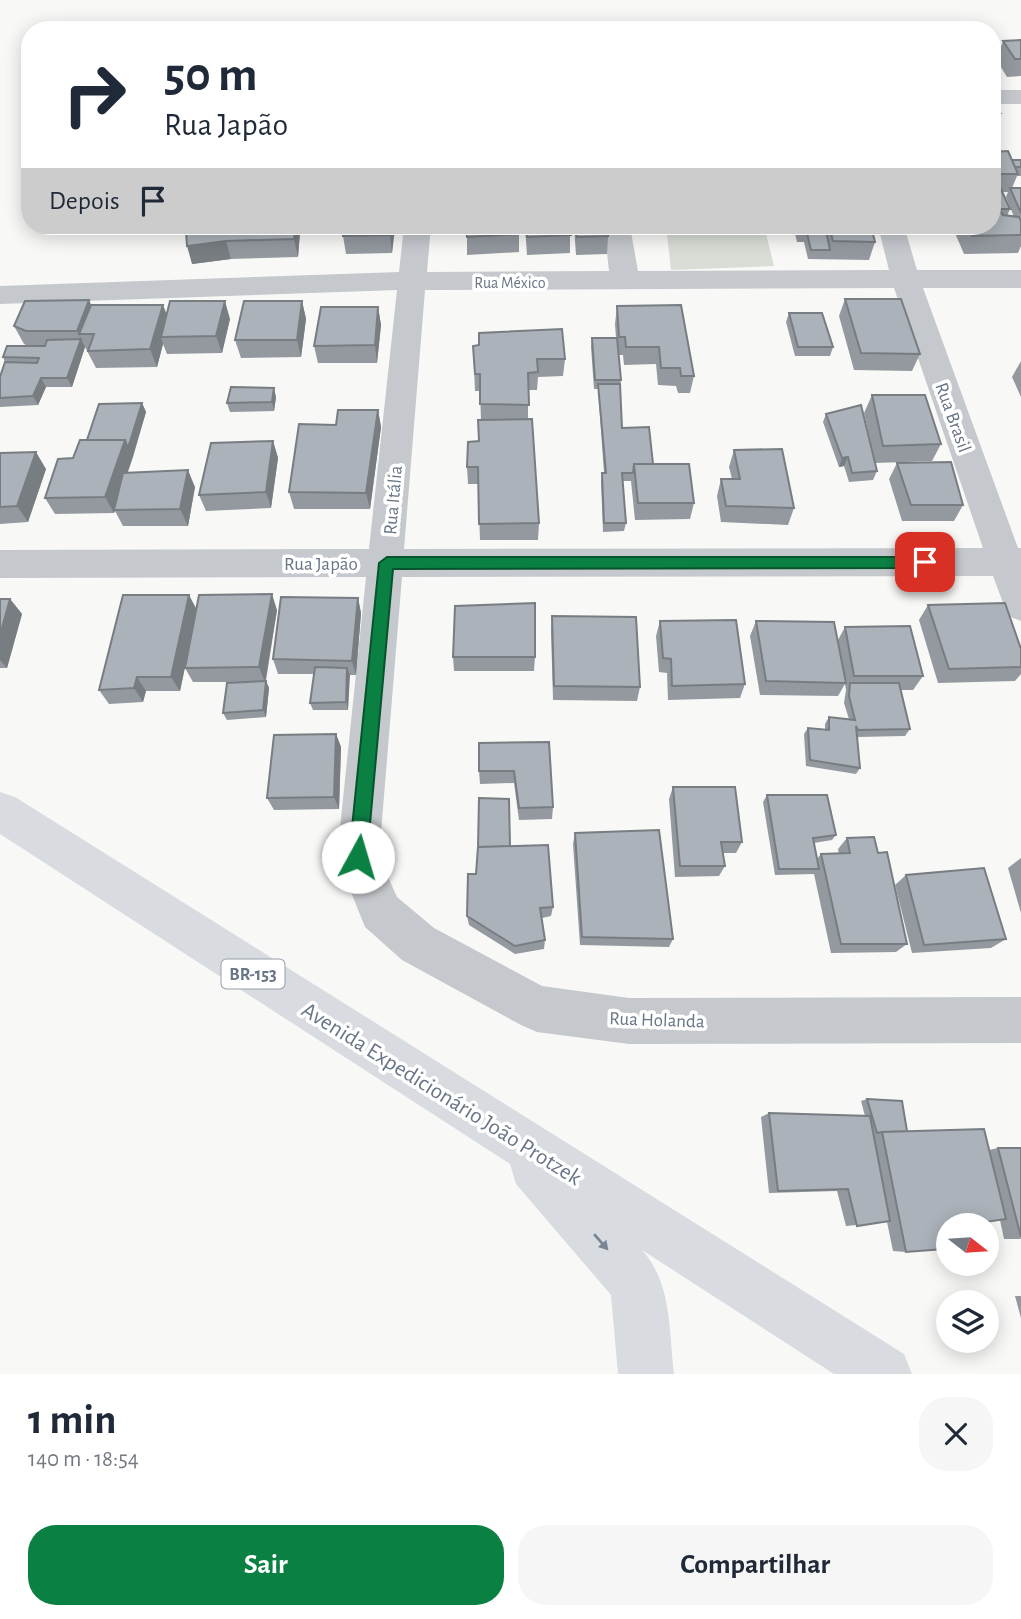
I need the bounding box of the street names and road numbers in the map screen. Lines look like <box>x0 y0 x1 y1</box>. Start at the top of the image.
street label: Rua México <box>474 275 546 291</box>
street label: Rua Brasil <box>931 380 974 455</box>
street label: Rua Itália <box>381 464 406 536</box>
street label: Rua Japão <box>284 555 358 574</box>
road number: BR-153 <box>222 959 284 988</box>
street label: Avenida Expedicionário João Protzek <box>297 998 586 1190</box>
street label: Rua Holanda <box>609 1009 705 1032</box>

